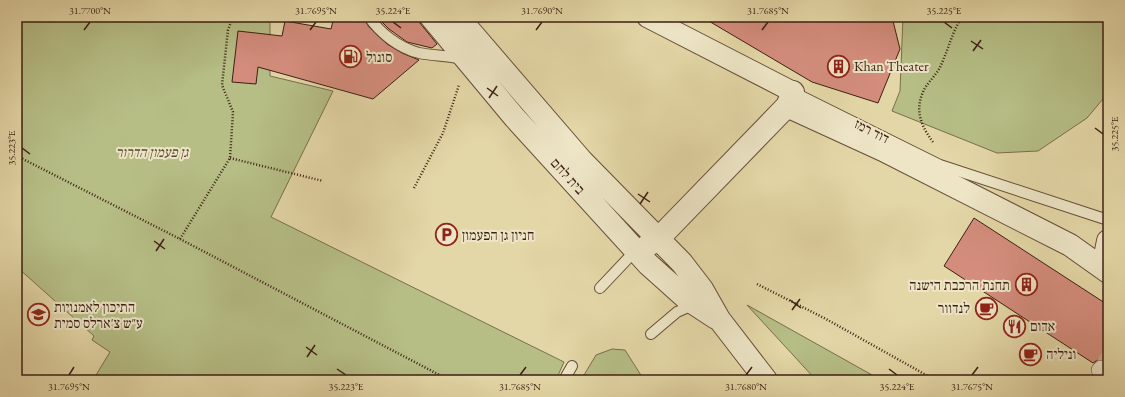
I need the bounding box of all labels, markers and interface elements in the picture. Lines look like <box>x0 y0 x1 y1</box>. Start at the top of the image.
text: 31.7700°N <box>69 4 111 17</box>
text: 31.7695°N <box>295 4 337 17</box>
text: 35.224°E <box>376 4 411 17</box>
text: 31.7690°N <box>521 4 563 17</box>
text: 31.7685°N <box>747 4 789 17</box>
text: 35.225°E <box>927 4 962 17</box>
fuel station icon: סונול <box>337 44 363 70</box>
place label: סונול <box>366 48 392 66</box>
building icon: Khan Theater <box>825 53 851 79</box>
place label: Khan Theater <box>854 57 929 75</box>
street label: דוד רמז <box>851 115 893 147</box>
text: 35.225°E <box>1108 116 1121 151</box>
text: 35.223°E <box>5 130 18 165</box>
park label: גן פעמון הדרור <box>116 143 190 161</box>
street label: בית לחם <box>547 154 589 198</box>
parking icon: חניון גן הפעמון <box>433 222 459 248</box>
place label: חניון גן הפעמון <box>462 226 534 244</box>
building icon: תחנת הרכבת הישנה <box>1013 272 1039 298</box>
place label: תחנת הרכבת הישנה <box>909 276 1010 294</box>
cafe icon: לנדוור <box>973 295 999 321</box>
place label: התיכון לאמנויות ע"ש צ'ארלס סמית <box>54 298 143 332</box>
place label: לנדוור <box>938 299 970 317</box>
school or university icon: התיכון לאמנויות ע"ש צ'ארלס סמית <box>25 302 51 328</box>
restaurant icon: אדום <box>1001 313 1027 339</box>
place label: אדום <box>1030 317 1055 335</box>
cafe icon: וניליה <box>1018 341 1044 367</box>
place label: וניליה <box>1046 345 1076 363</box>
text: 31.7695°N <box>48 380 90 393</box>
text: 35.223°E <box>329 380 364 393</box>
text: 31.7685°N <box>499 380 541 393</box>
text: 31.7680°N <box>725 380 767 393</box>
text: 35.224°E <box>880 380 915 393</box>
text: 31.7675°N <box>951 380 993 393</box>

